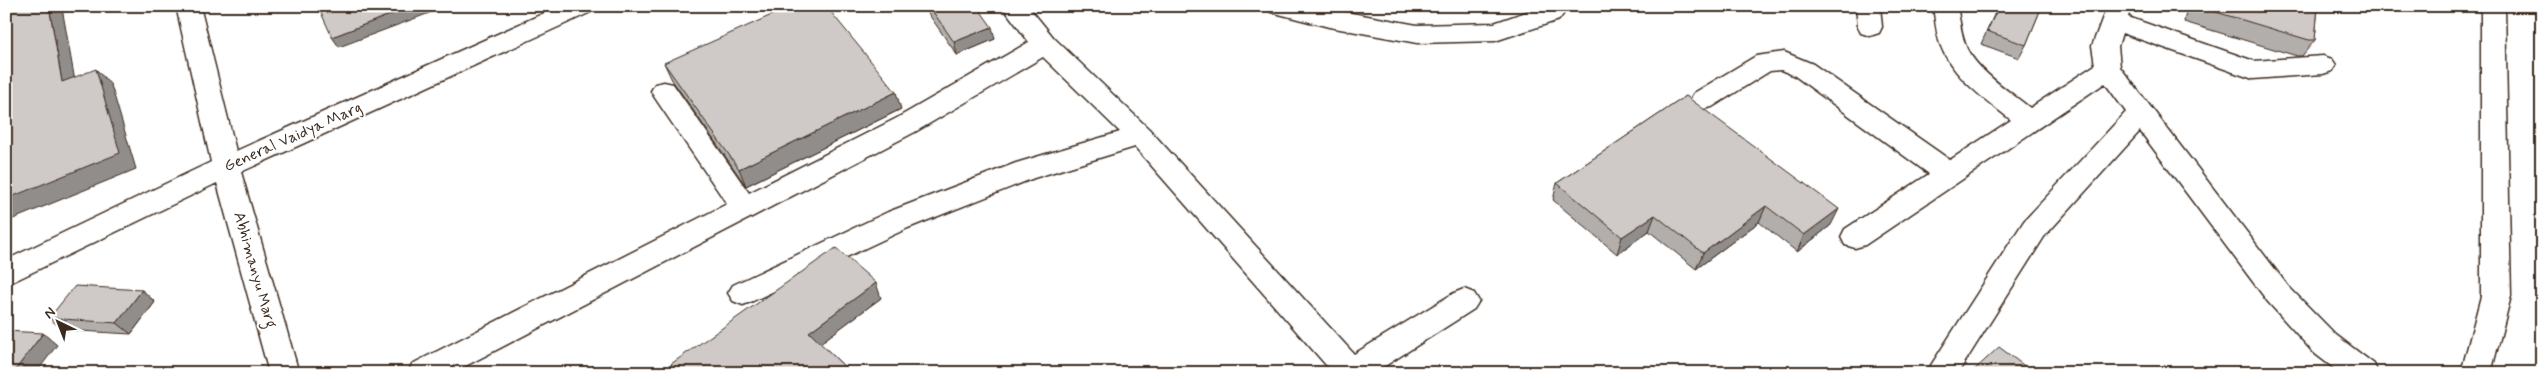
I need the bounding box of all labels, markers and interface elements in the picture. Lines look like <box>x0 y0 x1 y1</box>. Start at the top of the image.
street label: General Vaidya Marg <box>221 97 365 177</box>
street label: Abhimanyu Marg <box>227 209 282 331</box>
north arrow <box>32 296 82 346</box>
text: N <box>40 303 59 323</box>

